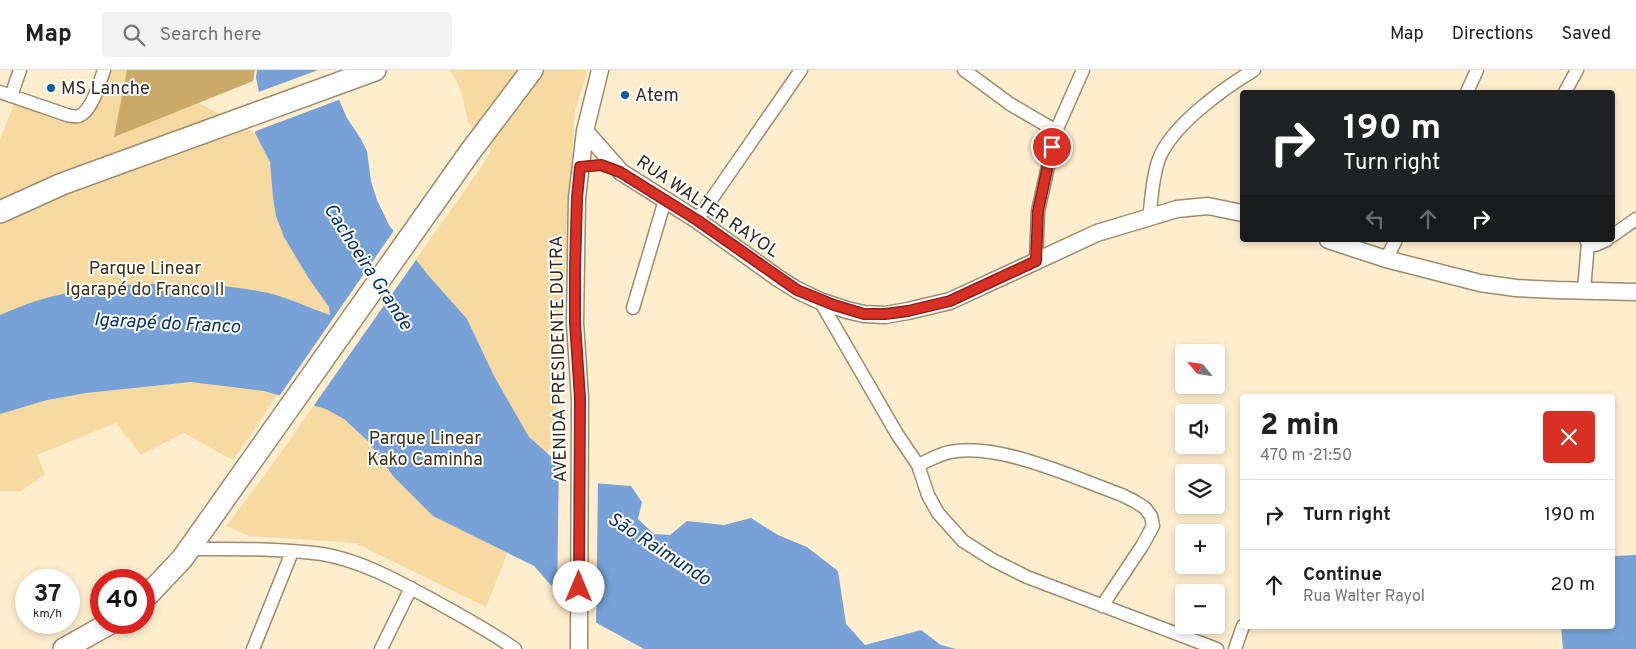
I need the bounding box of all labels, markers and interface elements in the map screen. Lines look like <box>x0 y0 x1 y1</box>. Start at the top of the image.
search box <box>102 12 452 57</box>
text: Map <box>25 20 72 50</box>
icon: search <box>120 21 148 49</box>
text: Search here <box>160 23 261 47</box>
text: Map <box>1390 23 1424 46</box>
text: Directions <box>1452 23 1534 46</box>
text: Saved <box>1562 23 1611 46</box>
place label: MS Lanche <box>61 78 150 101</box>
marker: MS Lanche <box>45 82 57 94</box>
place label: Atem <box>635 85 679 108</box>
marker: Atem <box>619 89 631 101</box>
text: 190 m <box>1343 107 1441 151</box>
icon: right <box>1260 110 1325 175</box>
pin <box>1031 126 1073 168</box>
icon: arrive <box>1038 133 1066 161</box>
text: Turn right <box>1343 150 1440 177</box>
street label: RUA WALTER RAYOL <box>631 151 783 264</box>
water label: Cachoeira Grande <box>317 199 417 335</box>
icon: left <box>1361 205 1389 233</box>
icon: ahead <box>1414 205 1442 233</box>
icon: right <box>1467 205 1495 233</box>
street label: AVENIDA PRESIDENTE DUTRA <box>546 235 573 483</box>
park label: Parque Linear Igarapé do Franco II <box>65 258 225 302</box>
water label: Igarapé do Franco <box>93 308 242 340</box>
north arrow <box>1175 344 1225 394</box>
map controls <box>1175 344 1225 634</box>
button: sound <box>1175 404 1225 454</box>
text: 2 min <box>1260 408 1339 445</box>
button: close <box>1543 411 1595 463</box>
park label: Parque Linear Kako Caminha <box>367 428 483 472</box>
text: 470 m · 21:50 <box>1260 446 1352 466</box>
button: layers <box>1175 464 1225 514</box>
icon: right <box>1260 501 1288 529</box>
text: Turn right <box>1303 503 1391 527</box>
text: 190 m <box>1544 503 1595 527</box>
water label: São Raimundo <box>603 507 716 592</box>
button: + <box>1175 524 1225 574</box>
position arrow <box>552 560 604 612</box>
text: Continue <box>1303 563 1382 587</box>
speed limit sign: 40 <box>90 569 155 634</box>
icon: ahead <box>1260 571 1288 599</box>
text: 20 m <box>1551 573 1595 597</box>
text: 37 <box>33 579 62 611</box>
button: − <box>1175 584 1225 634</box>
text: Rua Walter Rayol <box>1303 587 1425 607</box>
text: km/h <box>33 606 62 622</box>

